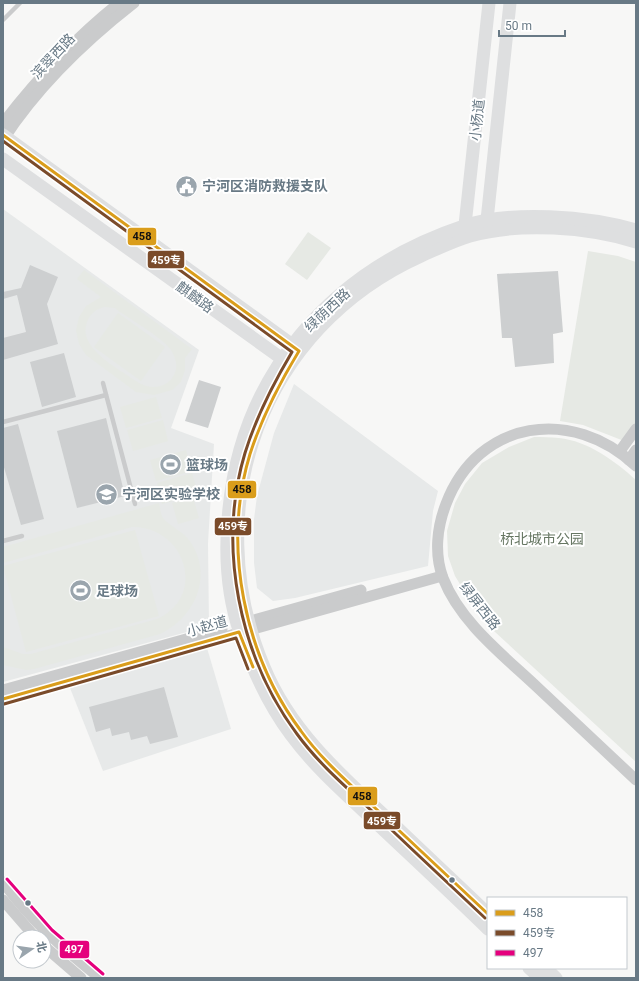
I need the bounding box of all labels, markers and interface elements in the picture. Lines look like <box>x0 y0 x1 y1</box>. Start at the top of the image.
scale bar <box>499 12 565 38</box>
text: 50 m <box>505 19 532 33</box>
street label: 滨翠西路 <box>28 30 78 82</box>
street label: 小杨道 <box>467 98 487 142</box>
public building icon: 宁河区消防救援支队 <box>174 173 200 199</box>
place label: 宁河区消防救援支队 <box>202 178 328 194</box>
line badge: 458 <box>127 227 157 246</box>
text: 458 <box>133 230 151 243</box>
line badge: 459专 <box>147 250 185 269</box>
text: 459专 <box>151 254 181 267</box>
street label: 麒麟路 <box>173 278 217 316</box>
street label: 绿荫西路 <box>301 285 353 335</box>
sports icon: 篮球场 <box>158 452 184 478</box>
place label: 篮球场 <box>186 457 228 473</box>
line badge: 458 <box>227 480 257 499</box>
school or university icon: 宁河区实验学校 <box>94 481 120 507</box>
text: 458 <box>233 483 251 496</box>
place label: 宁河区实验学校 <box>122 486 220 502</box>
line badge: 459专 <box>214 517 252 536</box>
text: 459专 <box>218 520 248 533</box>
park label: 桥北城市公园 <box>500 531 584 547</box>
sports icon: 足球场 <box>68 578 94 604</box>
street label: 绿屏西路 <box>456 579 504 633</box>
place label: 足球场 <box>96 583 138 599</box>
street label: 小赵道 <box>185 613 229 639</box>
line badge: 458 <box>347 786 378 806</box>
text: 458 <box>353 790 371 803</box>
line badge: 459专 <box>363 811 401 830</box>
text: 459专 <box>367 815 397 828</box>
unlabelled marker <box>447 875 457 885</box>
legend <box>487 897 627 969</box>
unlabelled marker <box>23 898 33 908</box>
text: 458 <box>523 906 543 920</box>
text: 459专 <box>523 926 555 940</box>
north arrow <box>12 929 52 969</box>
text: 北 <box>34 940 49 954</box>
line badge: 497 <box>59 940 90 959</box>
text: 497 <box>65 943 83 956</box>
text: 497 <box>523 946 543 960</box>

